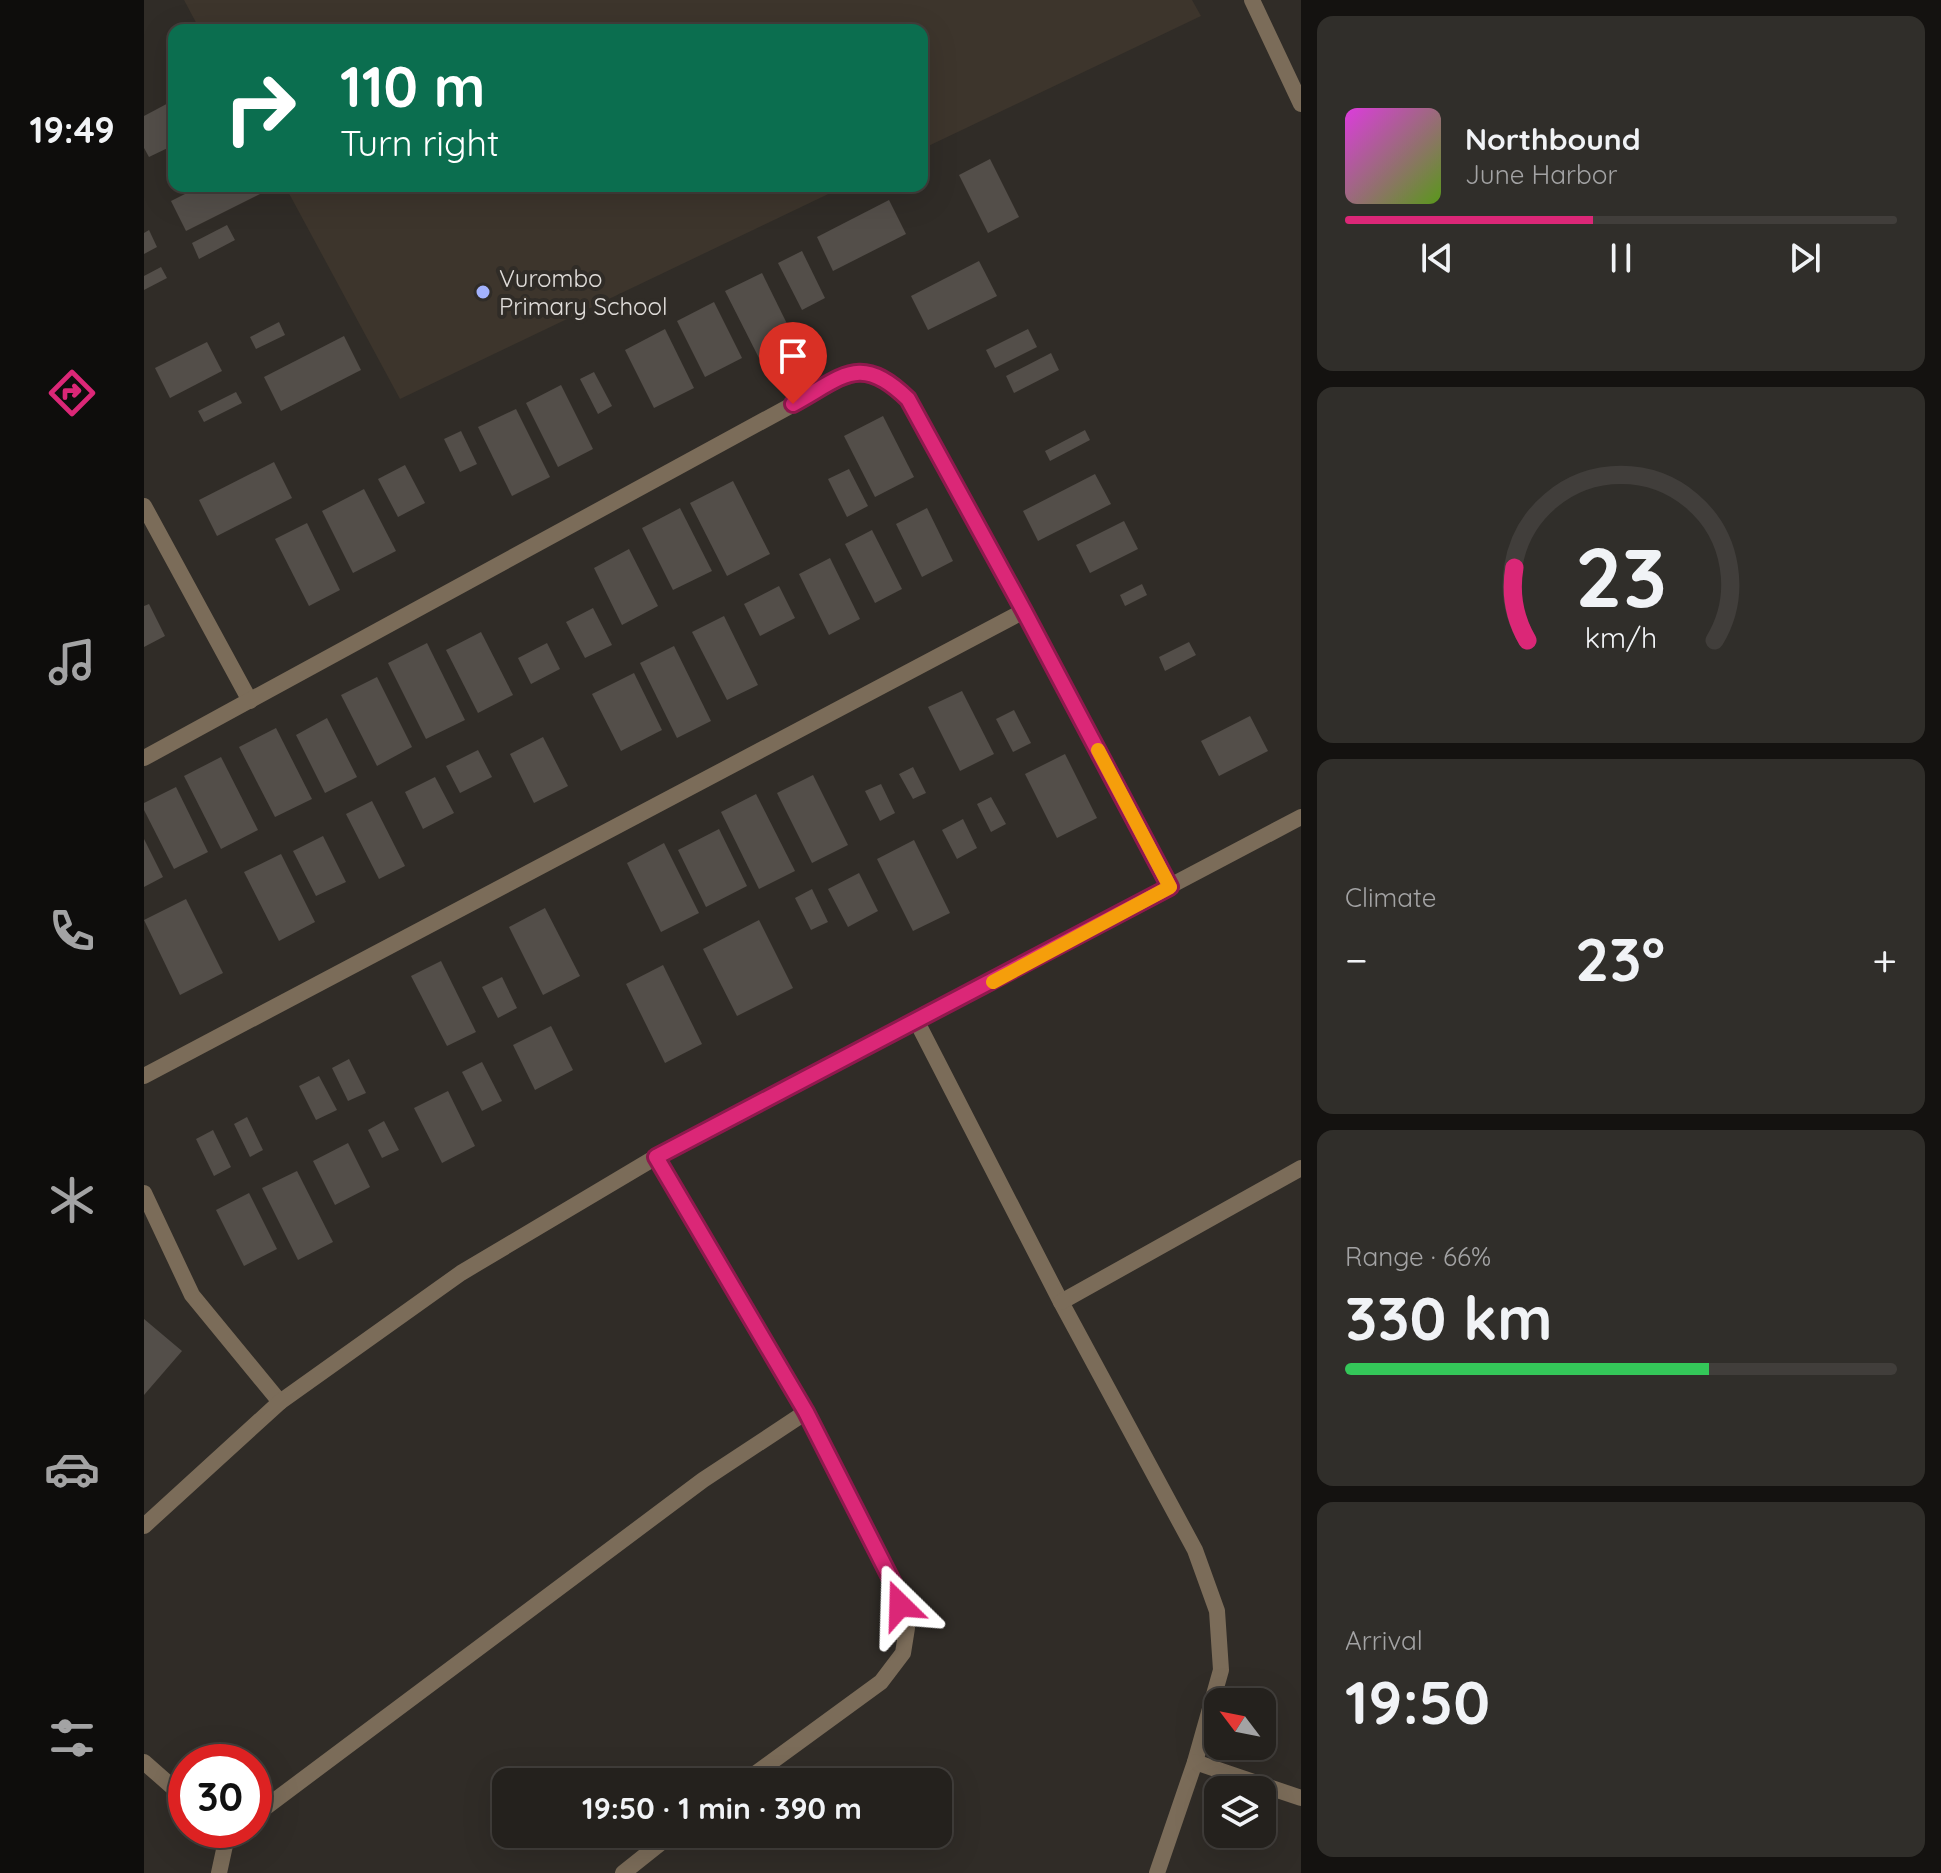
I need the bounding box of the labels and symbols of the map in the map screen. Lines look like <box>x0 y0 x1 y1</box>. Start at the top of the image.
place label: Vurombo Primary School <box>499 263 668 321</box>
marker: Vurombo Primary School <box>474 283 492 301</box>
pin <box>759 322 827 404</box>
position arrow <box>858 1563 942 1647</box>
north arrow <box>1204 1688 1276 1760</box>
speed limit sign: 30 <box>168 1744 272 1848</box>

